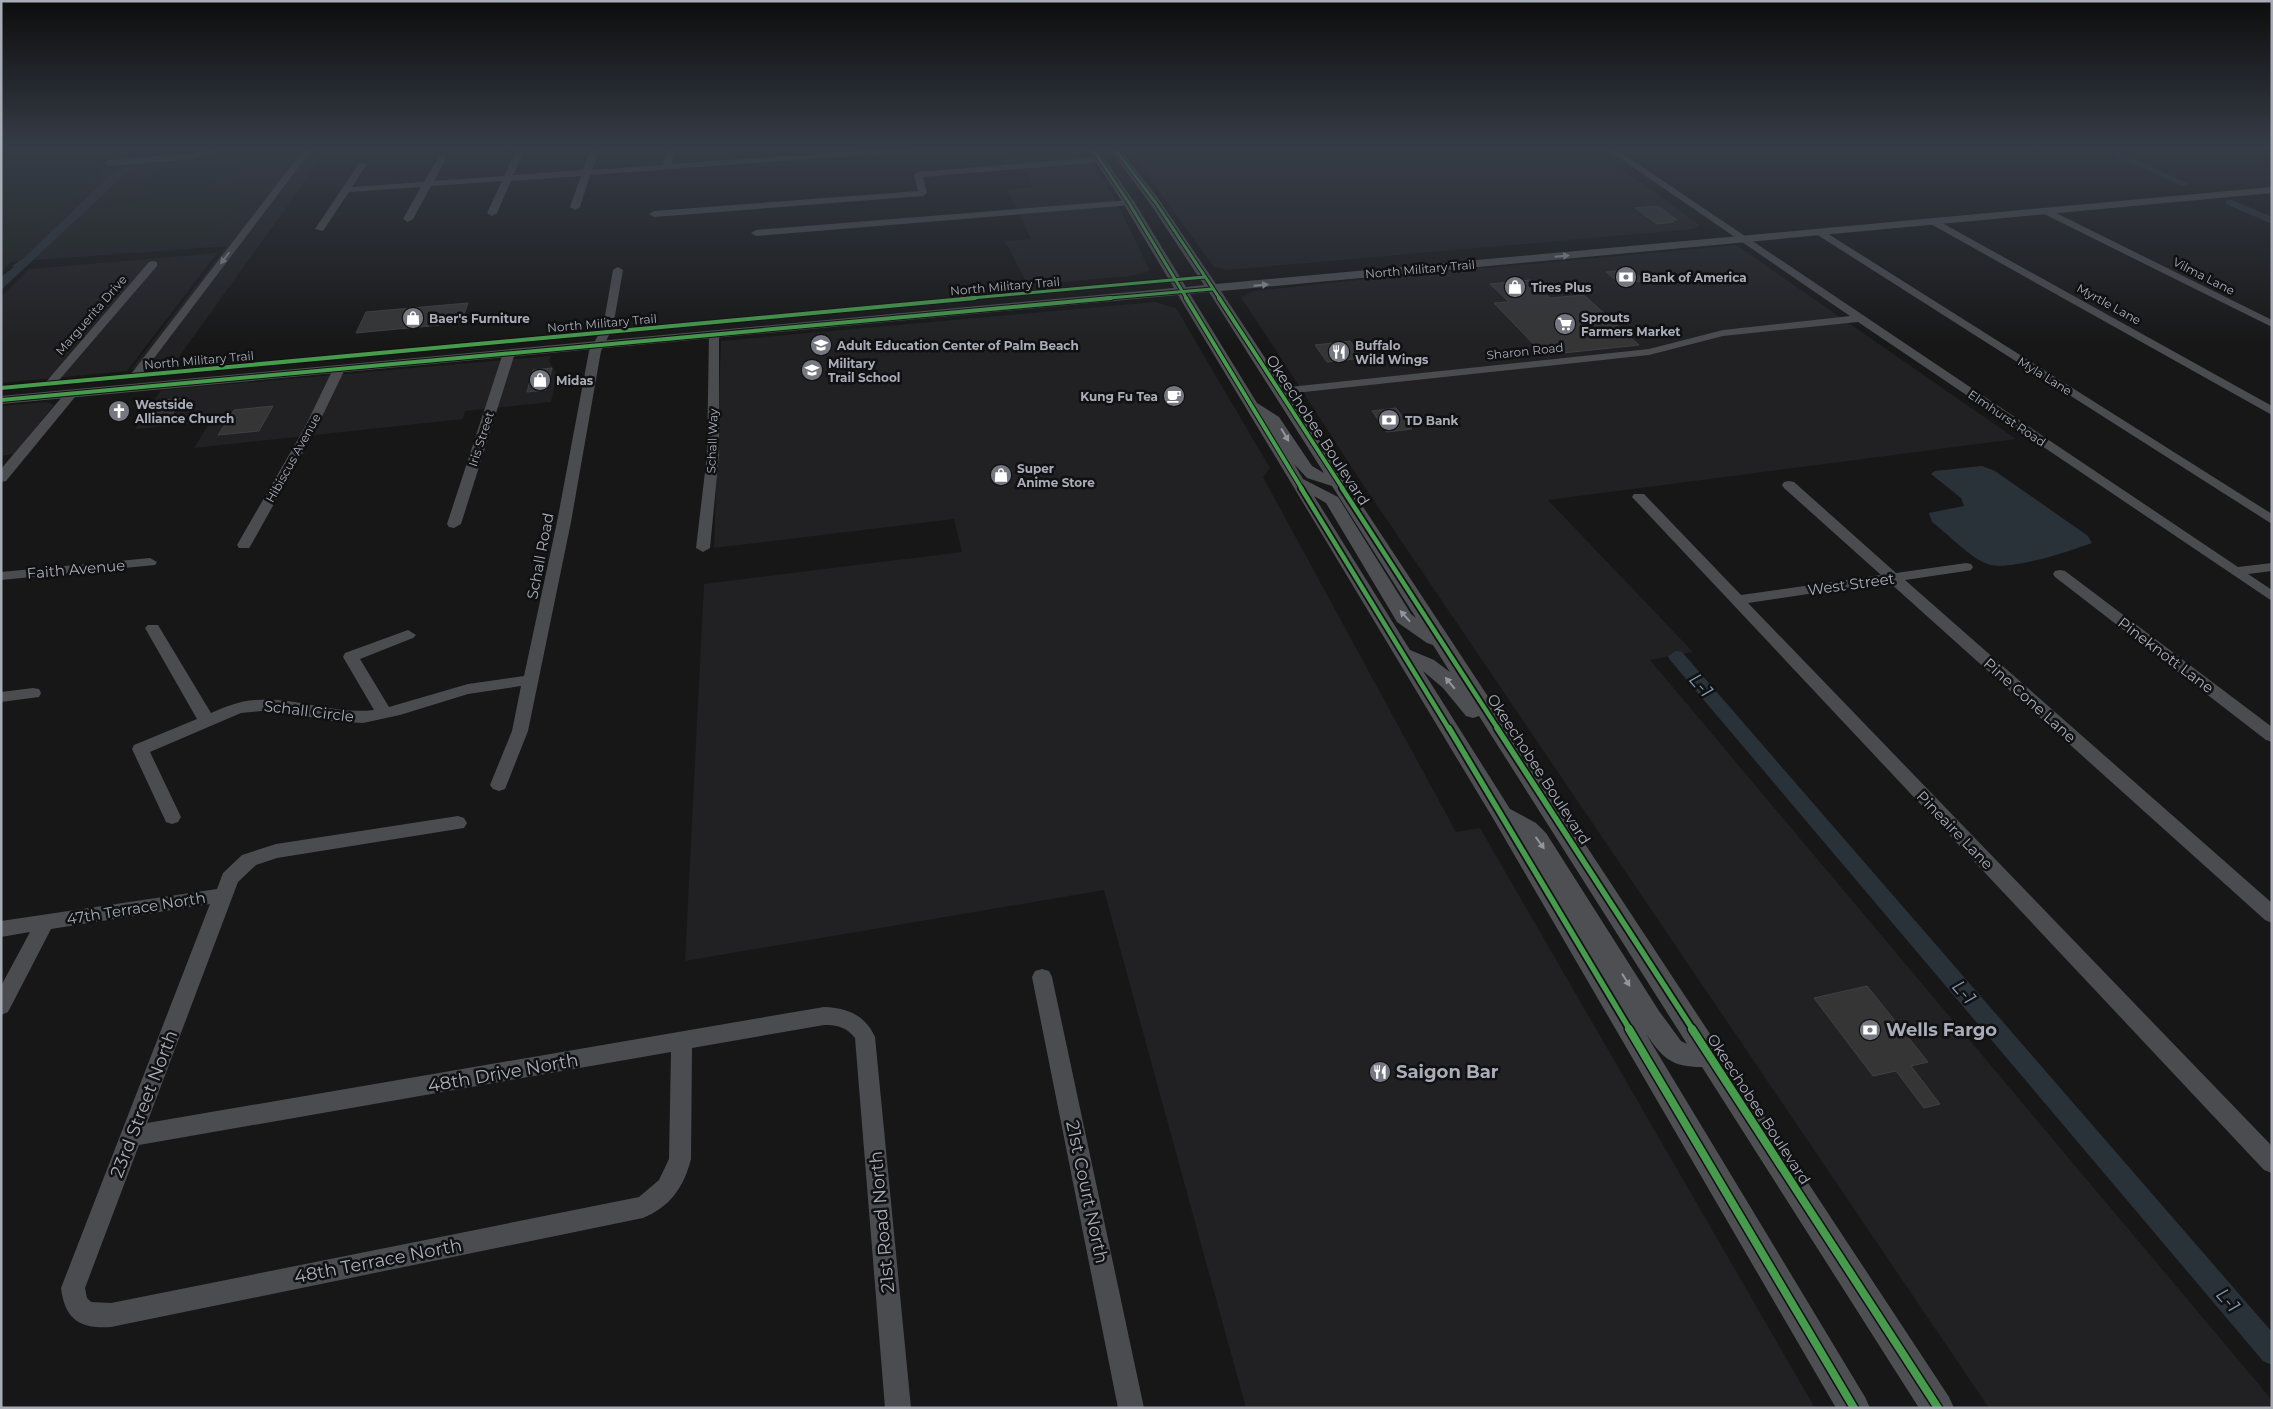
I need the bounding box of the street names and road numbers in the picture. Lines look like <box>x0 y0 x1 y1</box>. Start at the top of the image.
street label: Vilma Lane <box>2171 254 2237 298</box>
street label: North Military Trail <box>1364 257 1476 281</box>
street label: Marguerita Drive <box>52 272 130 358</box>
street label: North Military Trail <box>949 274 1061 298</box>
street label: Myrtle Lane <box>2074 280 2144 328</box>
street label: North Military Trail <box>546 311 658 335</box>
street label: Sharon Road <box>1486 339 1564 363</box>
street label: North Military Trail <box>143 348 255 372</box>
street label: Okeechobee Boulevard <box>1262 351 1374 509</box>
street label: Myla Lane <box>2015 353 2075 399</box>
street label: Elmhurst Road <box>1965 387 2049 449</box>
street label: Schall Way <box>703 408 721 474</box>
street label: Iris Street <box>465 410 497 468</box>
street label: Hibiscus Avenue <box>262 411 324 505</box>
street label: Schall Road <box>522 511 558 601</box>
street label: Faith Avenue <box>26 555 126 583</box>
street label: West Street <box>1806 568 1896 600</box>
street label: Pineknott Lane <box>2114 613 2218 697</box>
street label: Pine Cone Lane <box>1980 654 2080 746</box>
street label: Okeechobee Boulevard <box>1483 690 1595 848</box>
street label: Schall Circle <box>263 696 355 726</box>
street label: Pineaire Lane <box>1913 787 1997 873</box>
street label: 47th Terrace North <box>65 888 207 928</box>
street label: 23rd Street North <box>106 1027 182 1181</box>
street label: Okeechobee Boulevard <box>1703 1030 1815 1188</box>
street label: 48th Drive North <box>426 1049 580 1097</box>
street label: 21st Court North <box>1061 1118 1113 1266</box>
street label: 21st Road North <box>865 1150 899 1294</box>
street label: 48th Terrace North <box>292 1234 464 1288</box>

